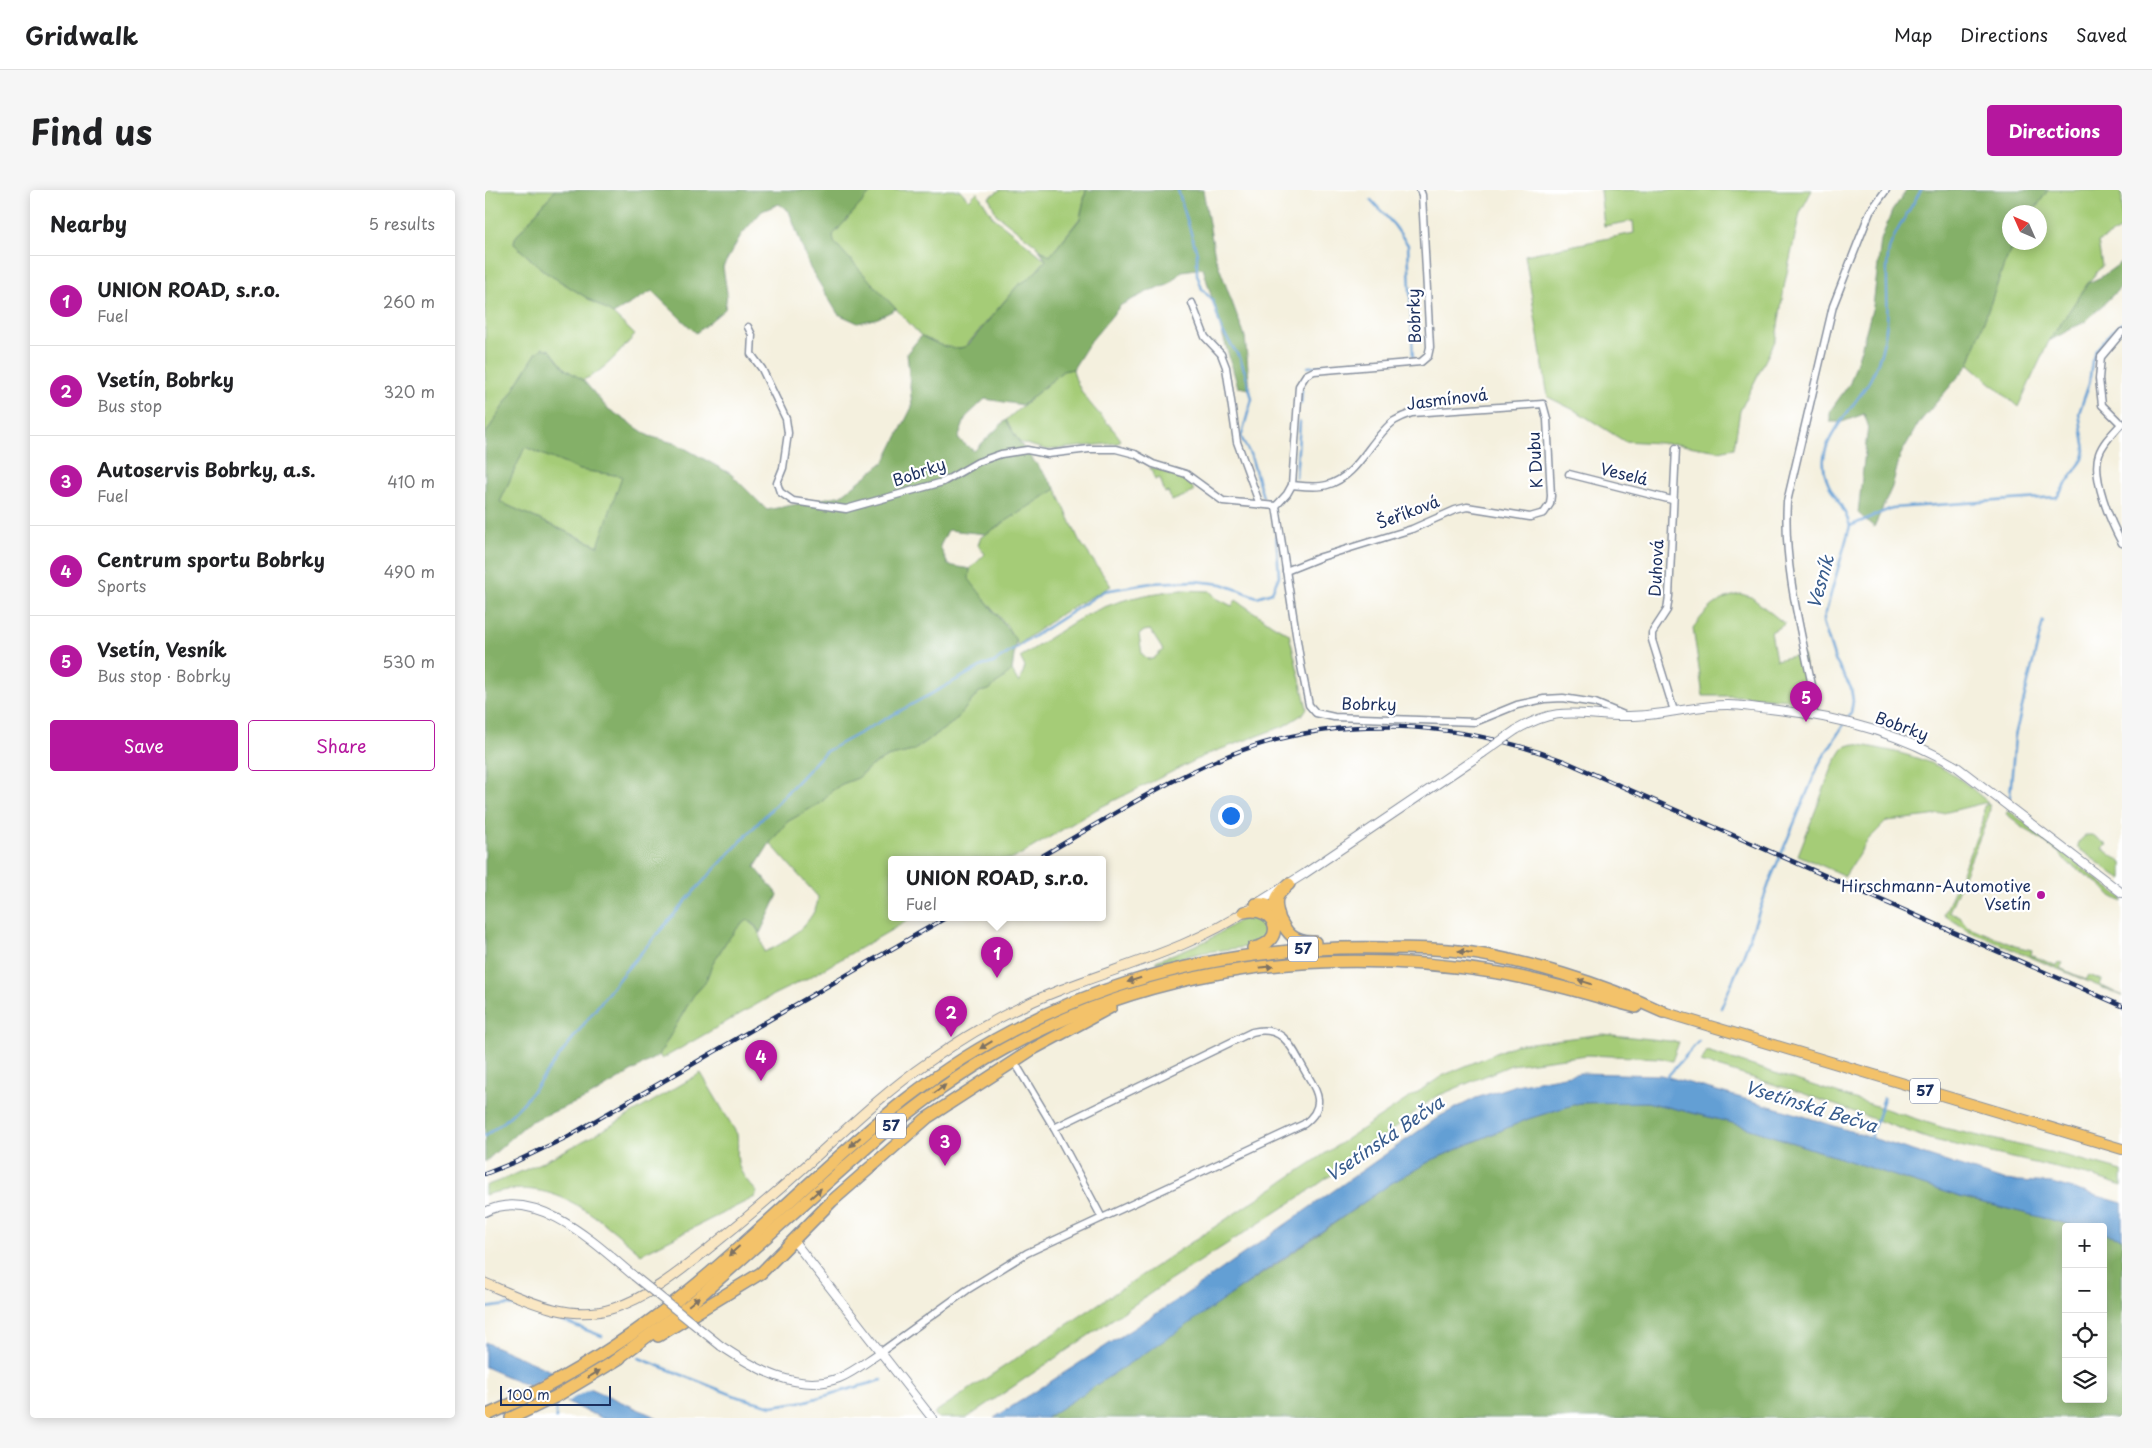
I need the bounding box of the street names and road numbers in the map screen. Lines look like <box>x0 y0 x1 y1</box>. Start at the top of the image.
street label: Bobrky <box>1400 288 1426 344</box>
street label: Jasmínová <box>1405 381 1489 415</box>
street label: K Dubu <box>1521 431 1547 489</box>
street label: Bobrky <box>889 451 949 491</box>
street label: Veselá <box>1598 455 1651 491</box>
street label: Šeříková <box>1373 488 1443 534</box>
street label: Duhová <box>1642 538 1668 597</box>
street label: Bobrky <box>1341 691 1397 715</box>
street label: Bobrky <box>1872 704 1932 746</box>
road number: 57 <box>1288 936 1318 962</box>
road number: 57 <box>1910 1078 1940 1104</box>
road number: 57 <box>876 1114 906 1138</box>

